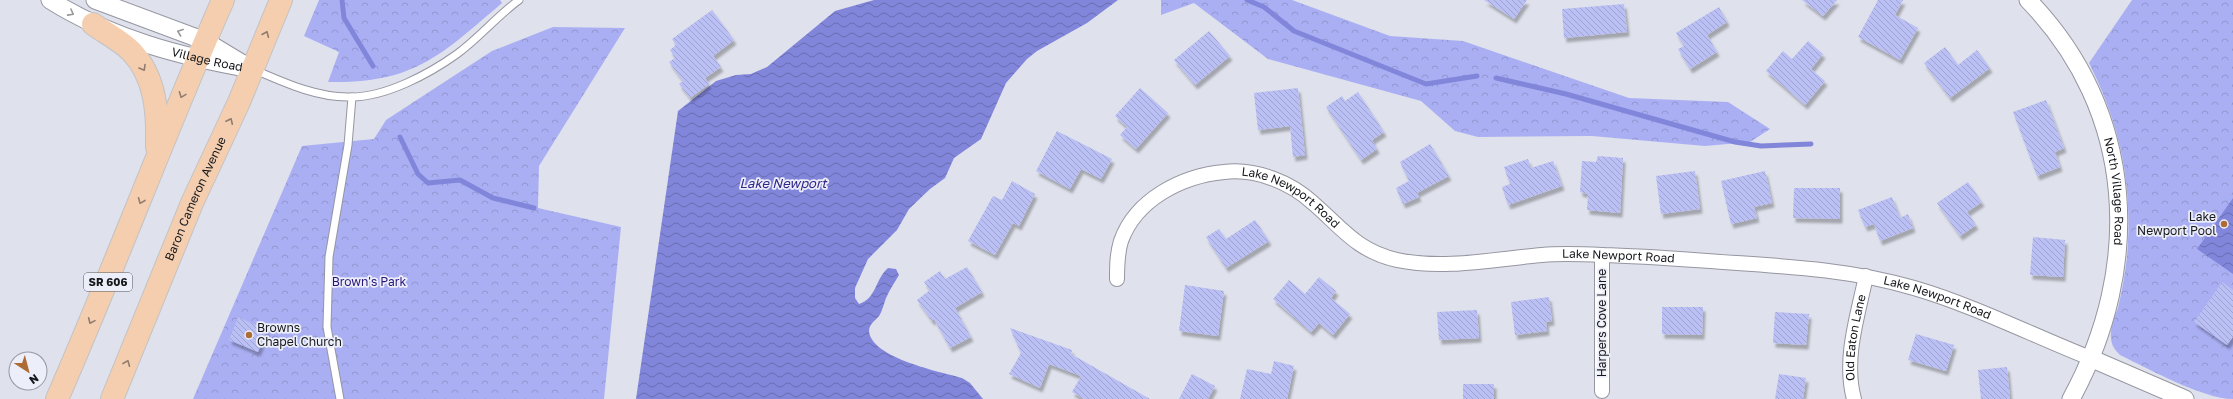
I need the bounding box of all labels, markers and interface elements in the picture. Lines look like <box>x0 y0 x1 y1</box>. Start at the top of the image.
one-way arrow <box>67 8 74 15</box>
one-way arrow <box>176 28 183 36</box>
one-way arrow <box>261 31 269 39</box>
street label: Village Road <box>170 44 244 74</box>
one-way arrow <box>138 64 145 71</box>
one-way arrow <box>179 92 187 99</box>
one-way arrow <box>225 118 233 125</box>
street label: Baron Cameron Avenue <box>161 134 229 263</box>
street label: North Village Road <box>2101 135 2127 246</box>
street label: Lake Newport Road <box>1241 164 1343 231</box>
water label: Lake Newport <box>740 175 828 191</box>
one-way arrow <box>138 196 146 204</box>
place label: Lake Newport Pool <box>2137 209 2216 238</box>
marker: Lake Newport Pool <box>2219 219 2229 229</box>
street label: Lake Newport Road <box>1562 246 1675 266</box>
street label: Harpers Cove Lane <box>1594 269 1609 377</box>
street label: Lake Newport Road <box>1882 272 1994 322</box>
road number: SR 606 <box>84 273 132 291</box>
park label: Brown's Park <box>332 274 407 289</box>
street label: Old Eaton Lane <box>1842 293 1869 382</box>
one-way arrow <box>88 317 96 324</box>
place label: Browns Chapel Church <box>257 320 342 349</box>
marker: Browns Chapel Church <box>244 330 254 340</box>
north arrow <box>8 351 48 391</box>
one-way arrow <box>123 360 131 367</box>
text: N <box>27 372 41 387</box>

